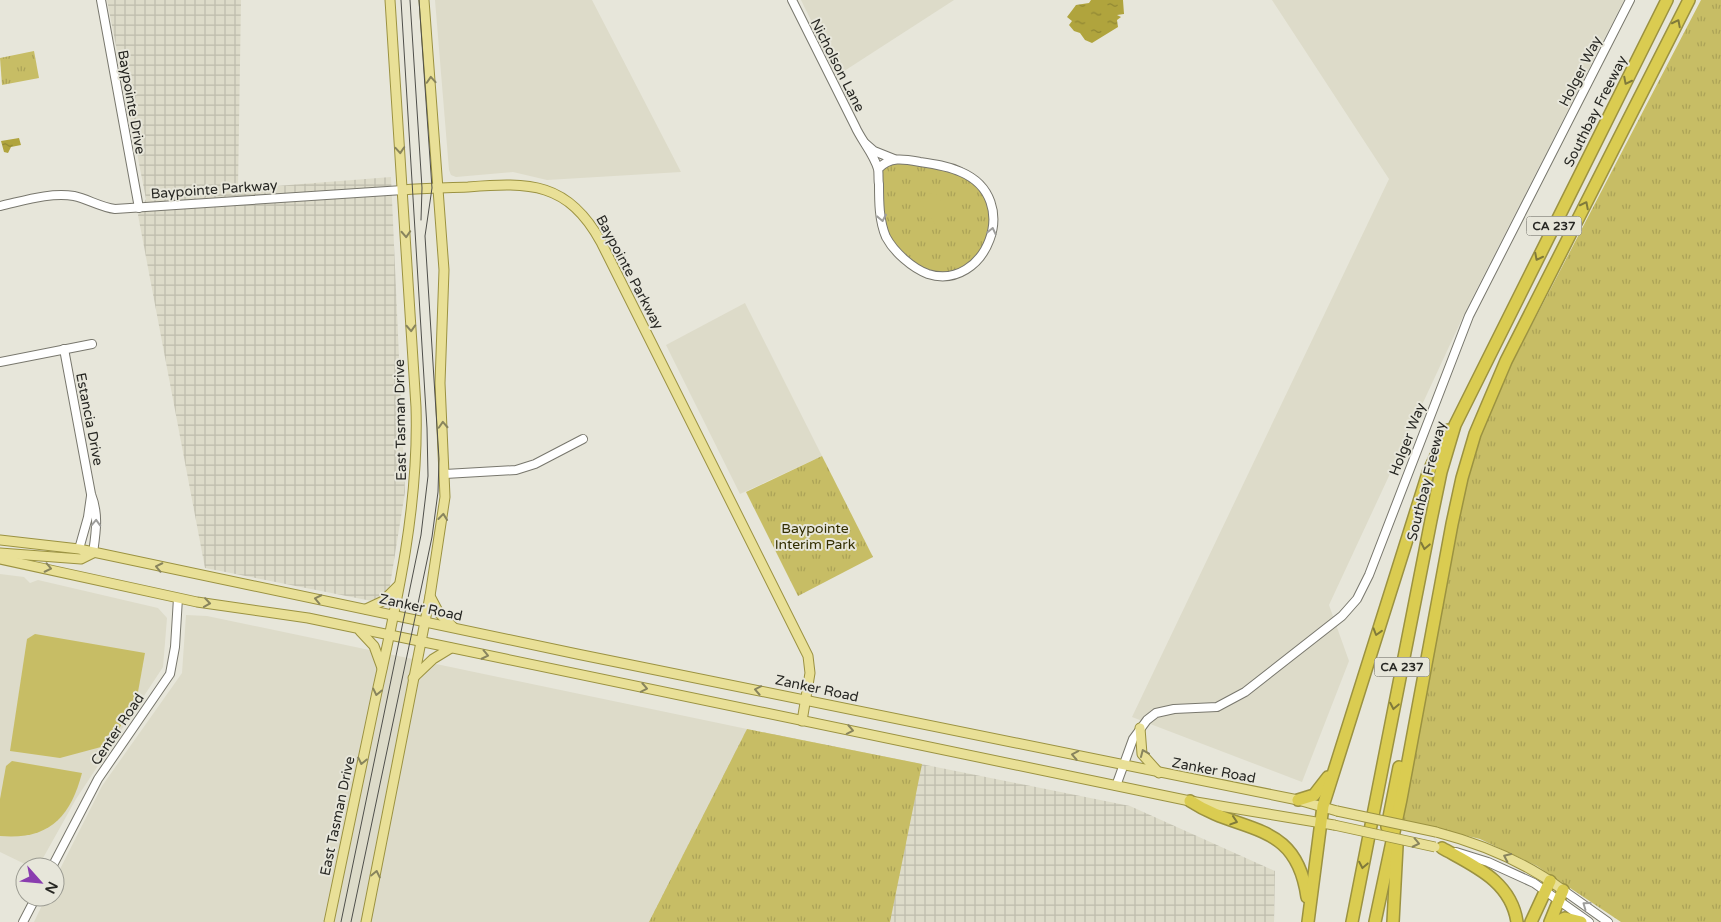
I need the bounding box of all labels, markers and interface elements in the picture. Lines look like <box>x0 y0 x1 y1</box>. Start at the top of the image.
street label: Nicholson Lane <box>807 16 868 115</box>
one-way arrow <box>1671 20 1681 29</box>
street label: Holger Way <box>1555 33 1606 109</box>
street label: Baypointe Drive <box>114 49 149 156</box>
street label: Southbay Freeway <box>1560 52 1631 170</box>
one-way arrow <box>1623 75 1633 84</box>
one-way arrow <box>426 76 437 84</box>
one-way arrow <box>394 146 405 154</box>
street label: Baypointe Parkway <box>150 177 279 202</box>
one-way arrow <box>1579 201 1589 210</box>
street label: Baypointe Parkway <box>592 212 667 333</box>
one-way arrow <box>876 214 887 222</box>
road number: CA 237 <box>1526 217 1582 236</box>
one-way arrow <box>986 226 997 235</box>
one-way arrow <box>400 230 411 238</box>
one-way arrow <box>1534 252 1544 261</box>
one-way arrow <box>406 324 417 332</box>
street label: East Tasman Drive <box>391 359 410 481</box>
street label: Estancia Drive <box>72 371 107 467</box>
street label: Holger Way <box>1386 400 1429 478</box>
street label: Southbay Freeway <box>1403 419 1450 543</box>
one-way arrow <box>437 421 448 429</box>
one-way arrow <box>437 513 448 521</box>
one-way arrow <box>91 518 101 526</box>
park label: Baypointe Interim Park <box>775 520 856 553</box>
one-way arrow <box>1421 542 1431 551</box>
one-way arrow <box>43 562 52 573</box>
one-way arrow <box>155 562 164 572</box>
street label: Zanker Road <box>378 590 464 625</box>
one-way arrow <box>314 595 323 605</box>
one-way arrow <box>203 597 211 608</box>
one-way arrow <box>1373 627 1383 636</box>
one-way arrow <box>480 649 489 660</box>
road number: CA 237 <box>1374 658 1430 676</box>
street label: Zanker Road <box>774 671 860 706</box>
one-way arrow <box>639 682 648 692</box>
one-way arrow <box>753 686 762 696</box>
one-way arrow <box>373 688 383 696</box>
street label: Center Road <box>87 690 148 769</box>
one-way arrow <box>1390 701 1400 710</box>
one-way arrow <box>845 725 854 735</box>
one-way arrow <box>1139 749 1150 758</box>
one-way arrow <box>1071 750 1080 761</box>
street label: Zanker Road <box>1171 754 1257 787</box>
street label: East Tasman Drive <box>317 755 358 877</box>
one-way arrow <box>358 757 368 766</box>
one-way arrow <box>1229 815 1237 825</box>
one-way arrow <box>1412 837 1420 848</box>
one-way arrow <box>1503 853 1512 863</box>
north arrow <box>15 857 65 907</box>
one-way arrow <box>1358 861 1369 869</box>
one-way arrow <box>370 870 381 879</box>
text: N <box>41 879 61 897</box>
one-way arrow <box>1582 902 1591 911</box>

